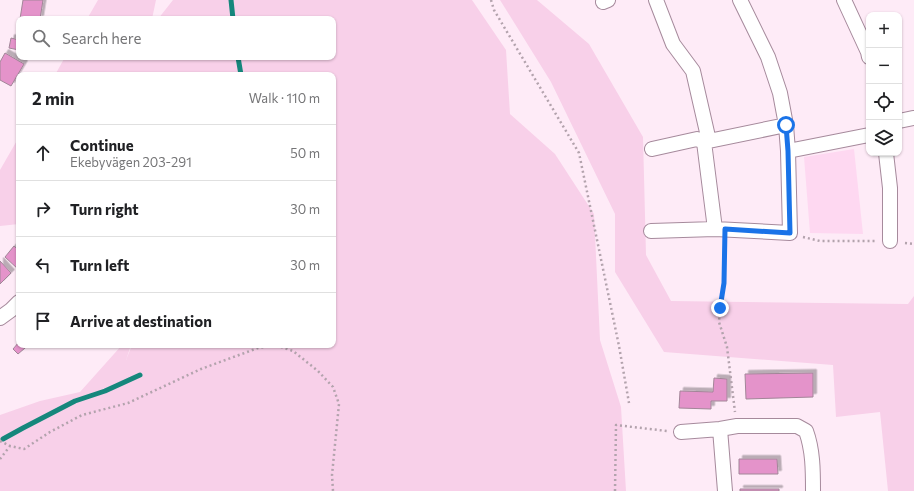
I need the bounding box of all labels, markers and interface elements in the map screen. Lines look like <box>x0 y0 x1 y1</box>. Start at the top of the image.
map controls <box>866 12 902 156</box>
button: + <box>866 12 902 48</box>
search box <box>16 16 336 60</box>
icon: search <box>30 27 52 49</box>
text: Search here <box>62 29 141 47</box>
button: − <box>866 48 902 84</box>
button: locate <box>866 84 902 120</box>
text: 2 min <box>32 88 74 109</box>
text: Walk · 110 m <box>249 90 320 106</box>
route start <box>777 116 795 134</box>
button: layers <box>866 120 902 156</box>
text: Continue <box>70 136 134 154</box>
icon: ahead <box>32 142 54 164</box>
text: 50 m <box>290 145 320 161</box>
text: Ekebyvägen 203-291 <box>70 154 192 170</box>
icon: right <box>32 198 54 220</box>
text: Turn right <box>70 200 139 218</box>
text: 30 m <box>290 201 320 217</box>
icon: left <box>32 254 54 276</box>
text: Turn left <box>70 256 129 274</box>
text: 30 m <box>290 257 320 273</box>
route end <box>711 299 729 317</box>
icon: arrive <box>32 310 54 332</box>
text: Arrive at destination <box>70 312 212 330</box>

